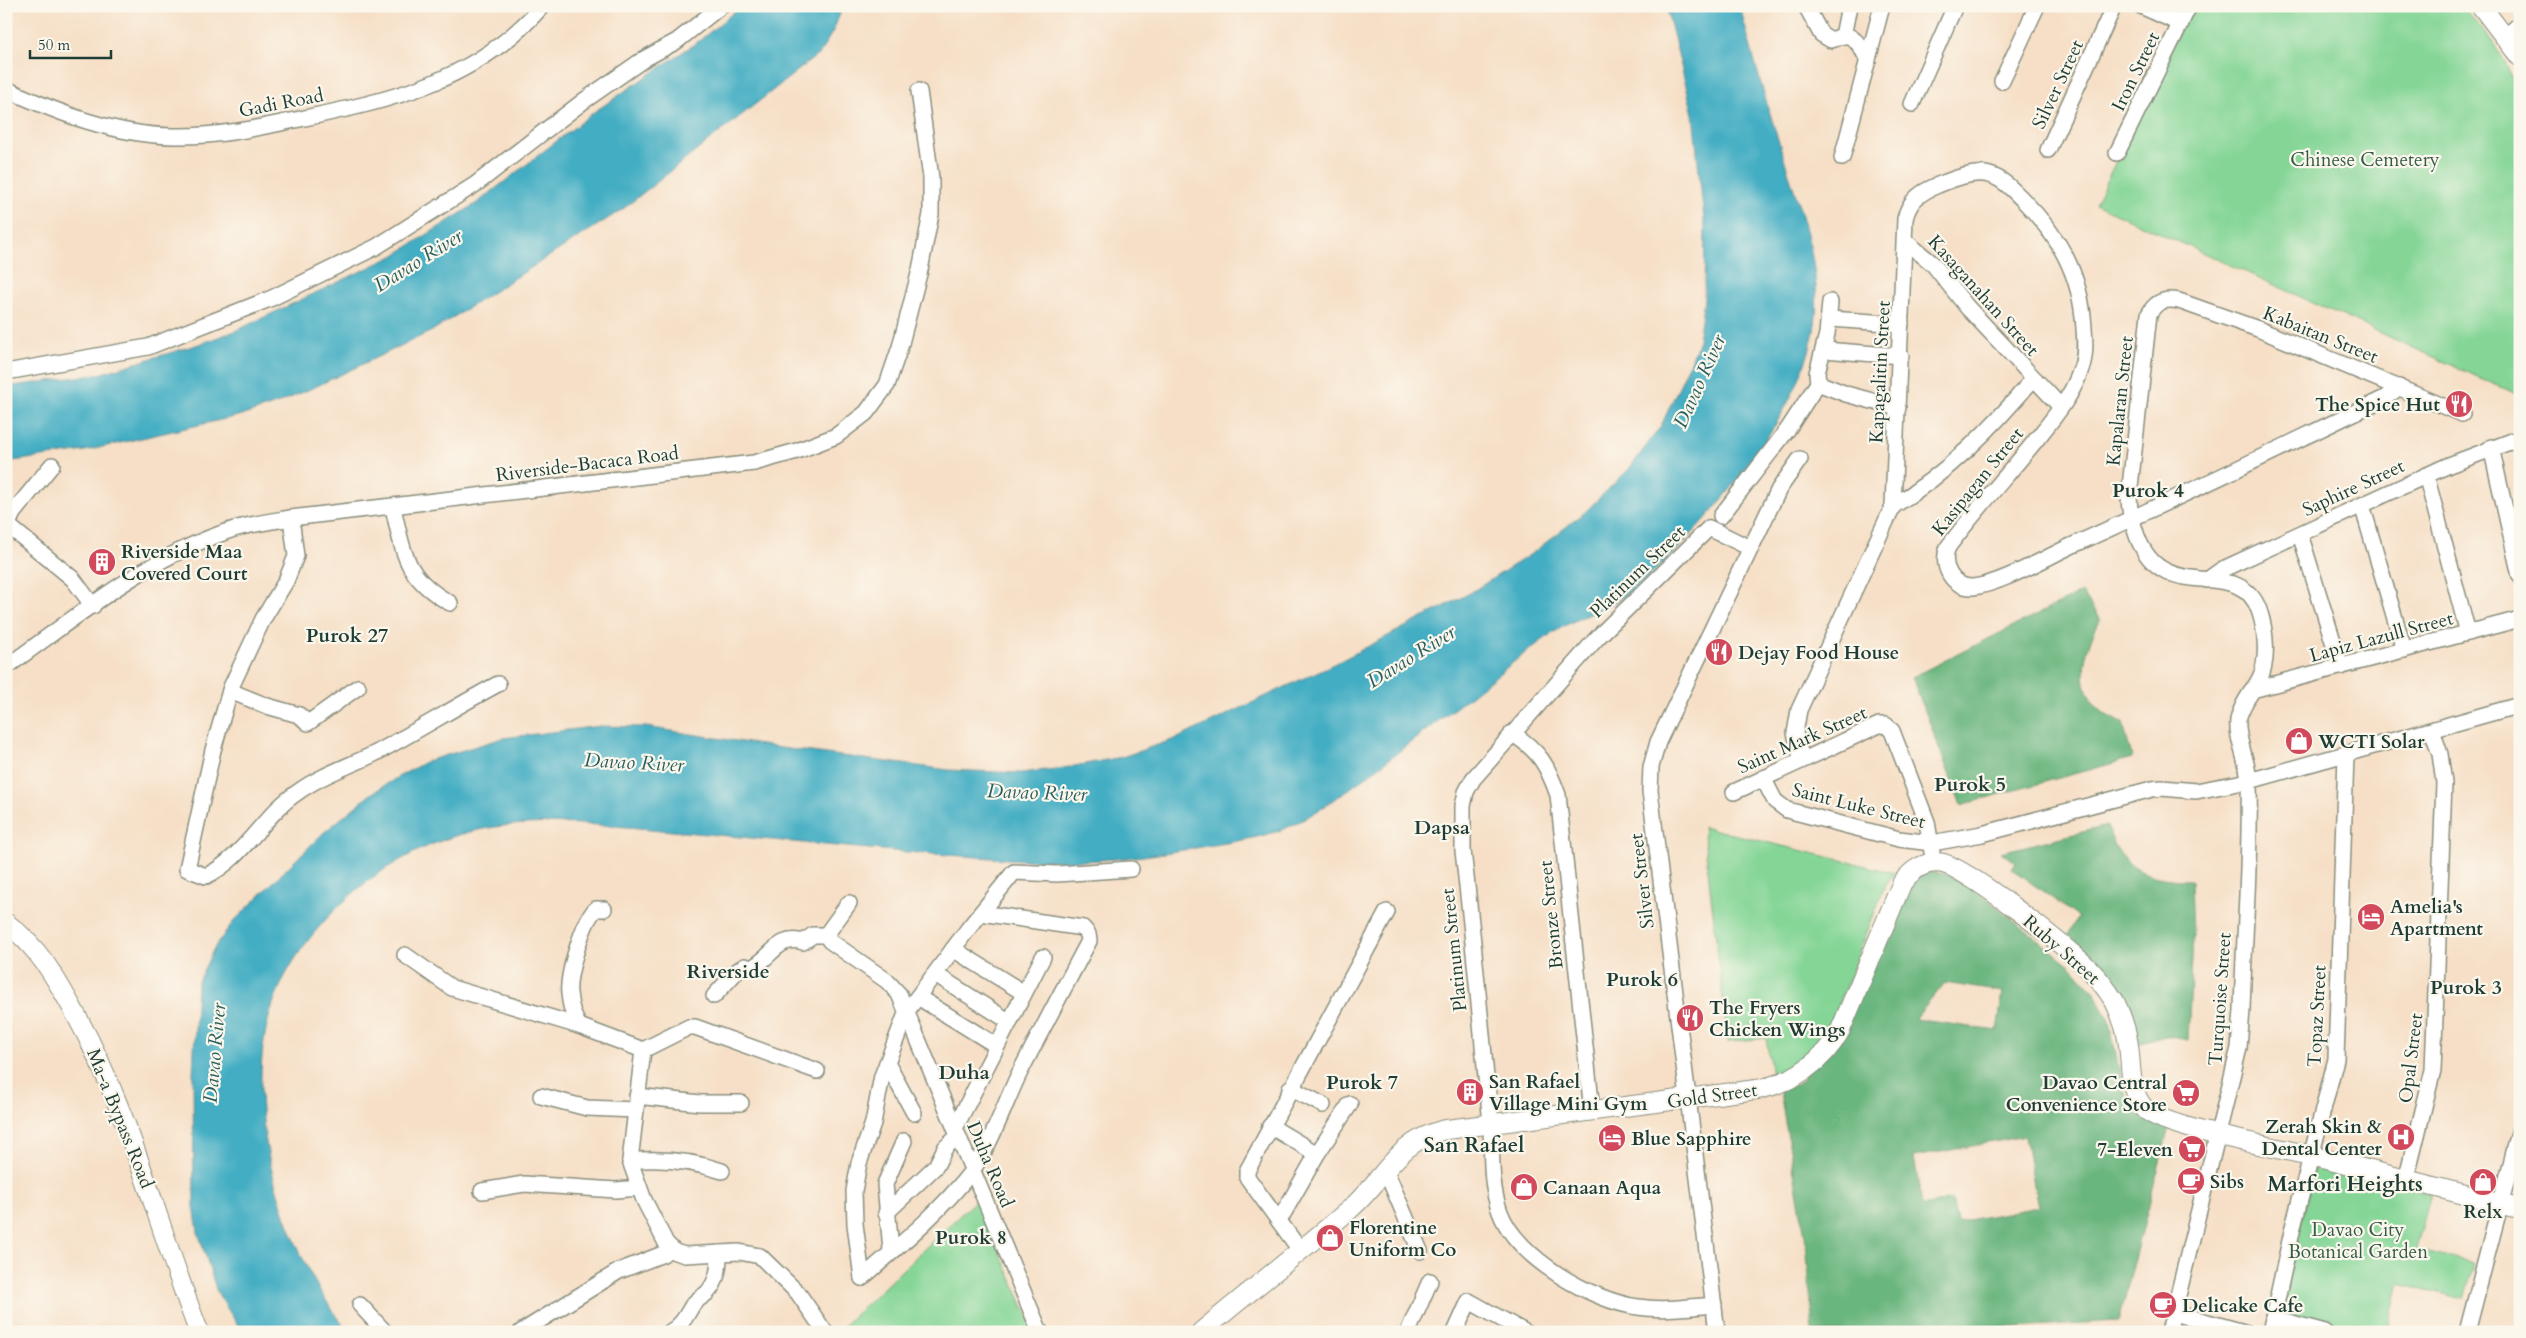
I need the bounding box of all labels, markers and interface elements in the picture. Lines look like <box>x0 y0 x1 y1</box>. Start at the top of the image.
street label: Iron Street <box>2106 27 2166 115</box>
scale bar <box>30 28 111 60</box>
text: 50 m <box>38 35 70 55</box>
street label: Silver Street <box>2026 36 2090 133</box>
street label: Gadi Road <box>237 82 326 124</box>
park label: Chinese Cemetery <box>2290 147 2440 173</box>
water label: Davao River <box>369 222 469 298</box>
street label: Kasaganahan Street <box>1922 229 2045 362</box>
street label: Kapagalitin Street <box>1863 300 1897 444</box>
street label: Kabaitan Street <box>2259 300 2382 370</box>
water label: Davao River <box>1667 329 1733 432</box>
street label: Kapalaran Street <box>2100 335 2140 467</box>
restaurant icon: The Spice Hut <box>2444 389 2474 419</box>
place label: The Spice Hut <box>2315 392 2440 418</box>
street label: Kasipagan Street <box>1926 422 2030 541</box>
street label: Riverside-Bacaca Road <box>494 440 680 488</box>
street label: Saphire Street <box>2298 453 2409 523</box>
district label: Purok 4 <box>2112 477 2184 504</box>
street label: Platinum Street <box>1584 519 1691 624</box>
place label: Riverside Maa Covered Court <box>121 539 248 587</box>
building icon: Riverside Maa Covered Court <box>87 547 117 577</box>
street label: Lapiz Lazull Street <box>2306 605 2456 669</box>
water label: Davao River <box>1362 618 1462 694</box>
district label: Purok 27 <box>306 622 388 649</box>
restaurant icon: Dejay Food House <box>1704 637 1734 667</box>
place label: Dejay Food House <box>1738 640 1899 666</box>
street label: Saint Mark Street <box>1734 700 1871 780</box>
shop icon: WCTI Solar <box>2284 726 2314 756</box>
place label: WCTI Solar <box>2317 729 2425 755</box>
water label: Davao River <box>583 746 686 779</box>
district label: Purok 5 <box>1934 771 2006 798</box>
water label: Davao River <box>987 777 1089 808</box>
street label: Saint Luke Street <box>1789 777 1928 835</box>
district label: Dapsa <box>1414 814 1470 841</box>
street label: Silver Street <box>1623 832 1661 930</box>
street label: Bronze Street <box>1532 859 1570 970</box>
street label: Platinum Street <box>1435 887 1473 1013</box>
place label: Amelia's Apartment <box>2390 894 2483 942</box>
hotel icon: Amelia's Apartment <box>2356 902 2386 932</box>
street label: Ruby Street <box>2017 909 2106 991</box>
street label: Turquoise Street <box>2202 932 2238 1066</box>
district label: Riverside <box>686 958 770 985</box>
street label: Topaz Street <box>2301 965 2333 1068</box>
district label: Purok 6 <box>1606 966 1678 993</box>
district label: Purok 3 <box>2430 974 2502 1001</box>
place label: The Fryers Chicken Wings <box>1709 995 1846 1043</box>
water label: Davao River <box>197 1001 232 1104</box>
restaurant icon: The Fryers Chicken Wings <box>1675 1003 1705 1033</box>
street label: Opal Street <box>2393 1012 2429 1105</box>
street label: Ma-a Bypass Road <box>80 1045 160 1192</box>
district label: Duha <box>938 1059 990 1086</box>
district label: Purok 7 <box>1326 1069 1398 1096</box>
place label: San Rafael Village Mini Gym <box>1489 1069 1648 1117</box>
place label: Davao Central Convenience Store <box>2006 1070 2167 1118</box>
building icon: San Rafael Village Mini Gym <box>1455 1077 1485 1107</box>
street label: Gold Street <box>1665 1077 1759 1115</box>
supermarket icon: Davao Central Convenience Store <box>2171 1078 2201 1108</box>
place label: Zerah Skin & Dental Center <box>2261 1114 2382 1162</box>
street label: Duha Road <box>960 1117 1020 1212</box>
hospital icon: Zerah Skin & Dental Center <box>2386 1122 2416 1152</box>
hotel icon: Blue Sapphire <box>1597 1123 1627 1153</box>
place label: Blue Sapphire <box>1631 1126 1752 1152</box>
district label: San Rafael <box>1424 1131 1524 1160</box>
supermarket icon: 7-Eleven <box>2177 1134 2207 1164</box>
place label: 7-Eleven <box>2097 1137 2174 1163</box>
cafe icon: Sibs <box>2176 1166 2206 1196</box>
shop icon: Relx <box>2468 1167 2498 1197</box>
place label: Sibs <box>2210 1169 2244 1195</box>
district label: Marfori Heights <box>2267 1170 2423 1199</box>
shop icon: Canaan Aqua <box>1509 1172 1539 1202</box>
place label: Canaan Aqua <box>1543 1175 1662 1201</box>
place label: Relx <box>2463 1199 2503 1225</box>
place label: Florentine Uniform Co <box>1349 1215 1456 1263</box>
park label: Davao City Botanical Garden <box>2288 1217 2428 1265</box>
shop icon: Florentine Uniform Co <box>1315 1223 1345 1253</box>
district label: Purok 8 <box>935 1224 1007 1251</box>
cafe icon: Delicake Cafe <box>2148 1290 2178 1320</box>
place label: Delicake Cafe <box>2182 1293 2303 1319</box>

